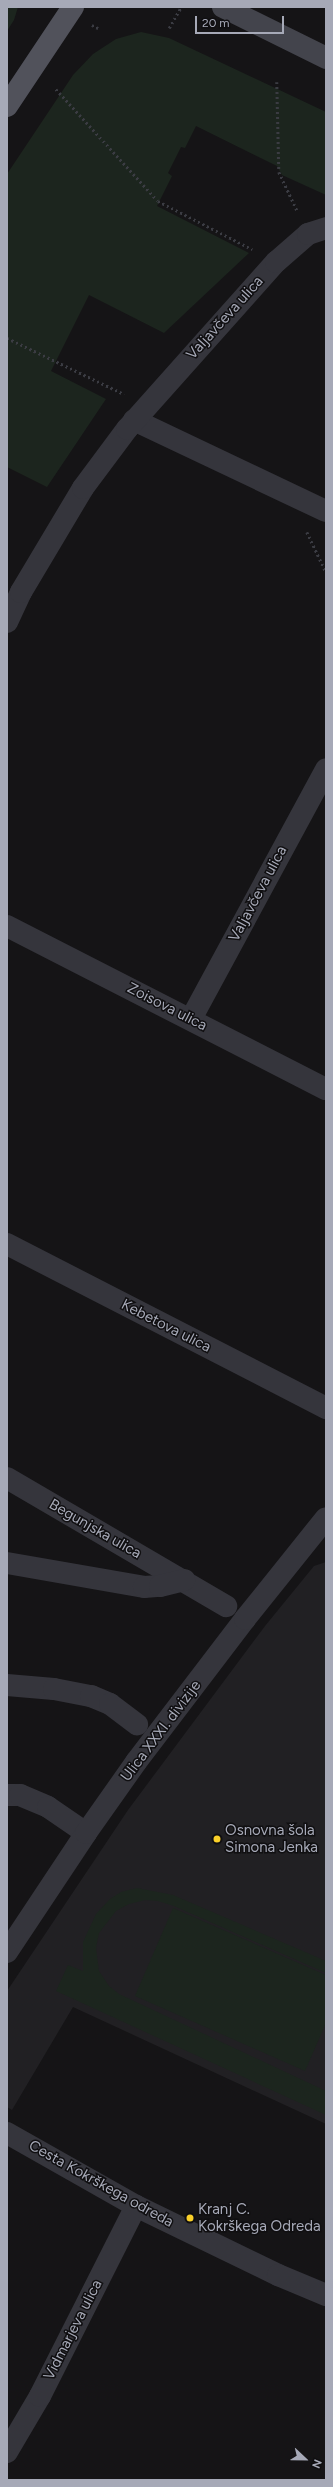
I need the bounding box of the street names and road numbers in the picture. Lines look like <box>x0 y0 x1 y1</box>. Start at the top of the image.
street label: Valjavčeva ulica <box>183 273 267 363</box>
street label: Valjavčeva ulica <box>225 843 291 945</box>
street label: Zoisova ulica <box>124 979 210 1035</box>
street label: Kebetova ulica <box>118 1296 214 1356</box>
street label: Begunjska ulica <box>46 1495 144 1563</box>
street label: Ulica XXXI. divizije <box>117 1677 205 1785</box>
street label: Cesta Kokrškega odreda <box>25 2137 177 2231</box>
street label: Vidmarjeva ulica <box>40 2277 106 2383</box>

